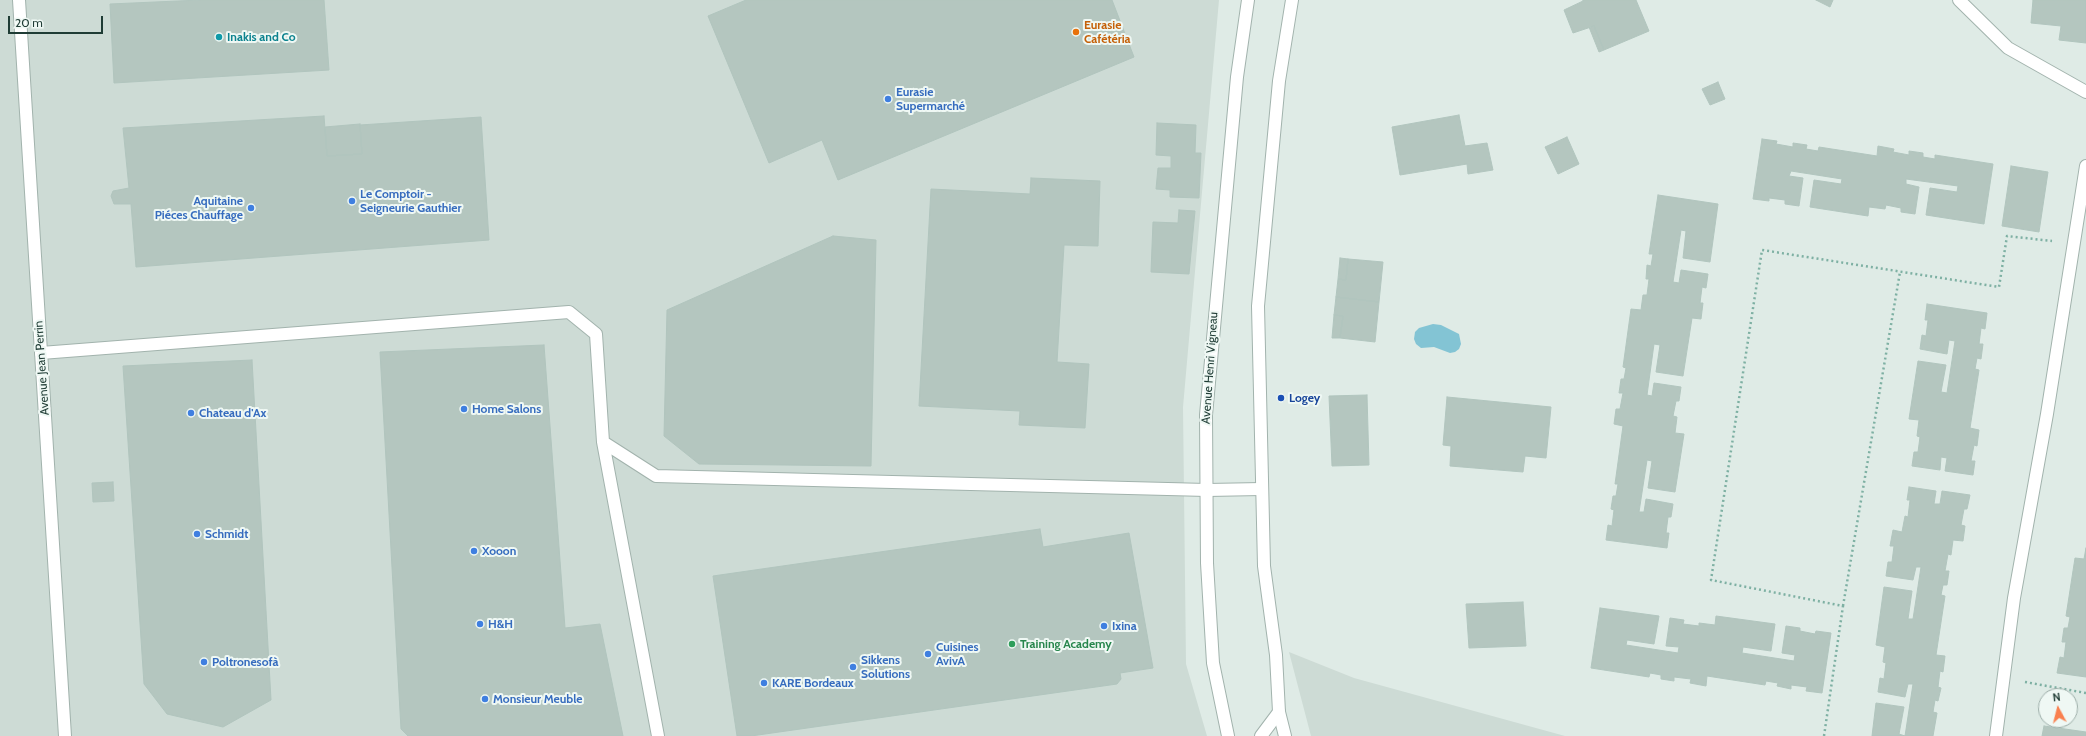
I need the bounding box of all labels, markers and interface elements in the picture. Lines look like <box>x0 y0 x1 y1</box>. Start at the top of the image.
scale bar <box>10 8 105 34</box>
text: 20 m <box>15 15 43 30</box>
place label: Eurasie Cafétéria <box>1084 18 1131 46</box>
marker: Eurasie Cafétéria <box>1071 27 1081 37</box>
place label: Inakis and Co <box>227 30 296 44</box>
marker: Inakis and Co <box>214 32 224 42</box>
place label: Eurasie Supermarché <box>896 85 965 113</box>
marker: Eurasie Supermarché <box>883 94 893 104</box>
place label: Le Comptoir - Seigneurie Gauthier <box>360 187 461 215</box>
place label: Aquitaine Piéces Chauffage <box>155 194 243 222</box>
marker: Le Comptoir - Seigneurie Gauthier <box>347 196 357 206</box>
marker: Aquitaine Piéces Chauffage <box>246 203 256 213</box>
street label: Avenue Henri Vigneau <box>1199 312 1221 424</box>
street label: Avenue Jean Perrin <box>32 320 52 416</box>
place label: Logey <box>1289 391 1320 405</box>
marker: Logey <box>1276 393 1286 403</box>
place label: Home Salons <box>472 402 541 416</box>
marker: Home Salons <box>459 404 469 414</box>
place label: Chateau d'Ax <box>199 406 266 420</box>
marker: Chateau d'Ax <box>186 408 196 418</box>
place label: Schmidt <box>205 527 248 541</box>
marker: Schmidt <box>192 529 202 539</box>
place label: Xooon <box>482 544 516 558</box>
marker: Xooon <box>469 546 479 556</box>
place label: H&H <box>488 617 513 631</box>
marker: H&H <box>475 619 485 629</box>
place label: Ixina <box>1112 619 1137 633</box>
marker: Ixina <box>1099 621 1109 631</box>
place label: Training Academy <box>1020 637 1112 651</box>
marker: Training Academy <box>1007 639 1017 649</box>
place label: Cuisines AvivA <box>936 640 979 668</box>
marker: Cuisines AvivA <box>923 649 933 659</box>
place label: Sikkens Solutions <box>861 653 910 681</box>
place label: Poltronesofà <box>212 655 278 669</box>
marker: Poltronesofà <box>199 657 209 667</box>
marker: Sikkens Solutions <box>848 662 858 672</box>
place label: KARE Bordeaux <box>772 676 854 690</box>
marker: KARE Bordeaux <box>759 678 769 688</box>
north arrow <box>2038 688 2078 728</box>
text: N <box>2052 690 2061 705</box>
place label: Monsieur Meuble <box>493 692 582 706</box>
marker: Monsieur Meuble <box>480 694 490 704</box>

